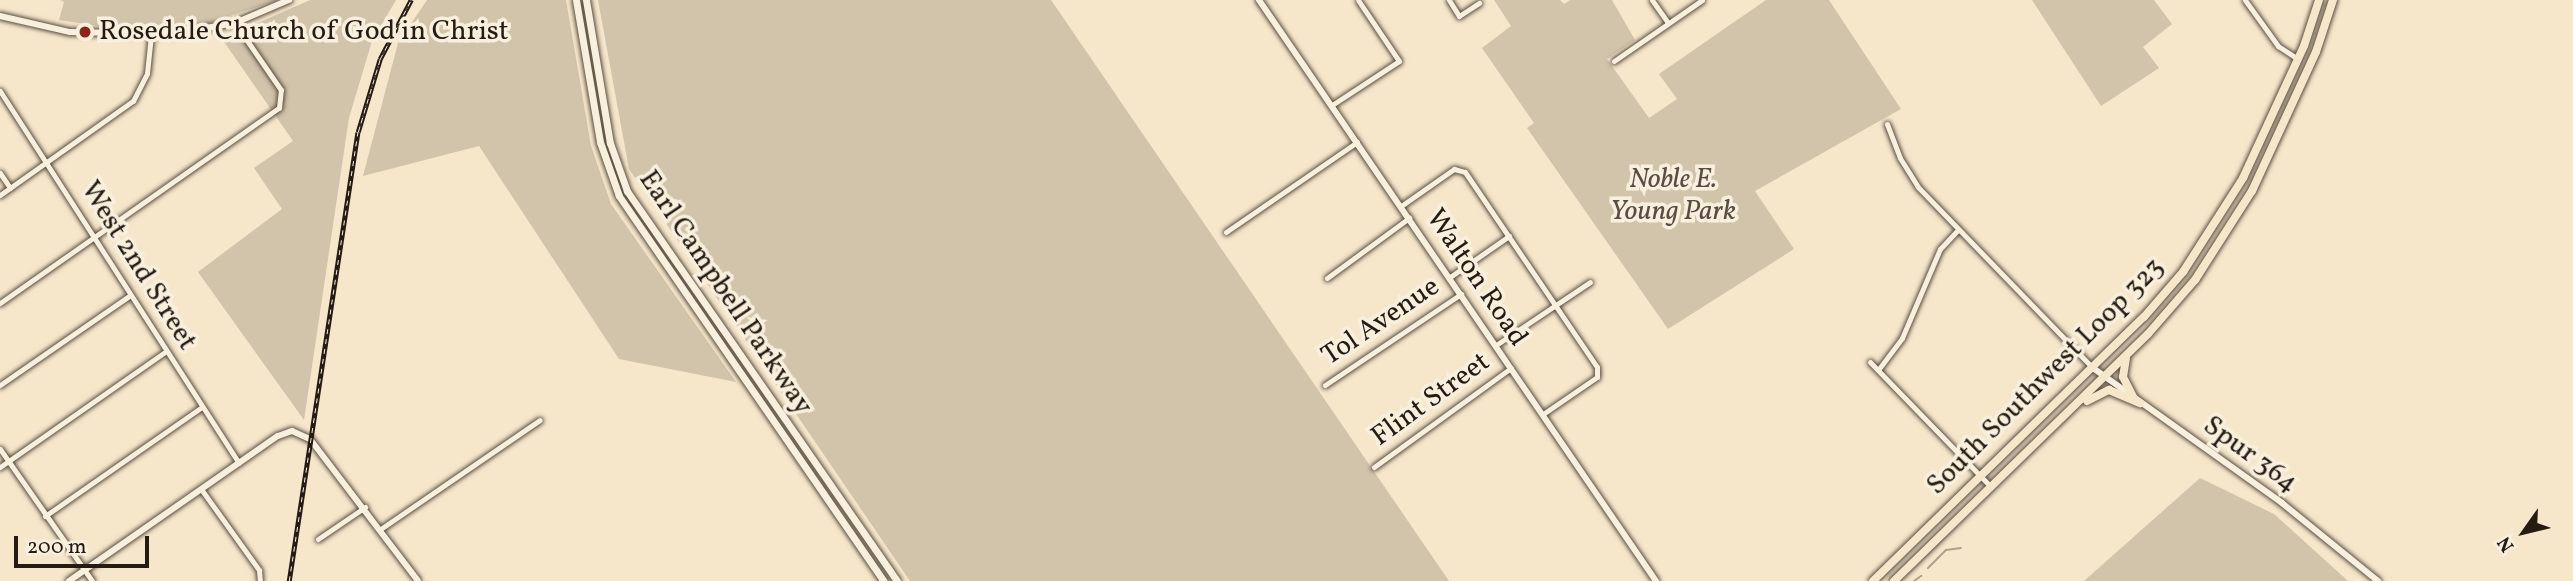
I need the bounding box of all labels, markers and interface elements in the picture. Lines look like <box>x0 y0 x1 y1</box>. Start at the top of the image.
place label: Rosedale Church of God in Christ <box>99 15 506 49</box>
marker: Rosedale Church of God in Christ <box>77 24 93 40</box>
park label: Noble E. Young Park <box>1610 163 1736 229</box>
street label: Earl Campbell Parkway <box>631 165 819 421</box>
street label: West 2nd Street <box>73 175 203 357</box>
street label: Walton Road <box>1418 203 1534 353</box>
street label: South Southwest Loop 323 <box>1920 251 2172 503</box>
street label: Tol Avenue <box>1316 270 1446 374</box>
street label: Flint Street <box>1365 346 1497 454</box>
street label: Spur 364 <box>2196 409 2304 501</box>
north arrow <box>2489 497 2559 567</box>
scale bar <box>18 522 152 566</box>
text: N <box>2492 531 2521 557</box>
text: 200 m <box>27 533 87 562</box>

